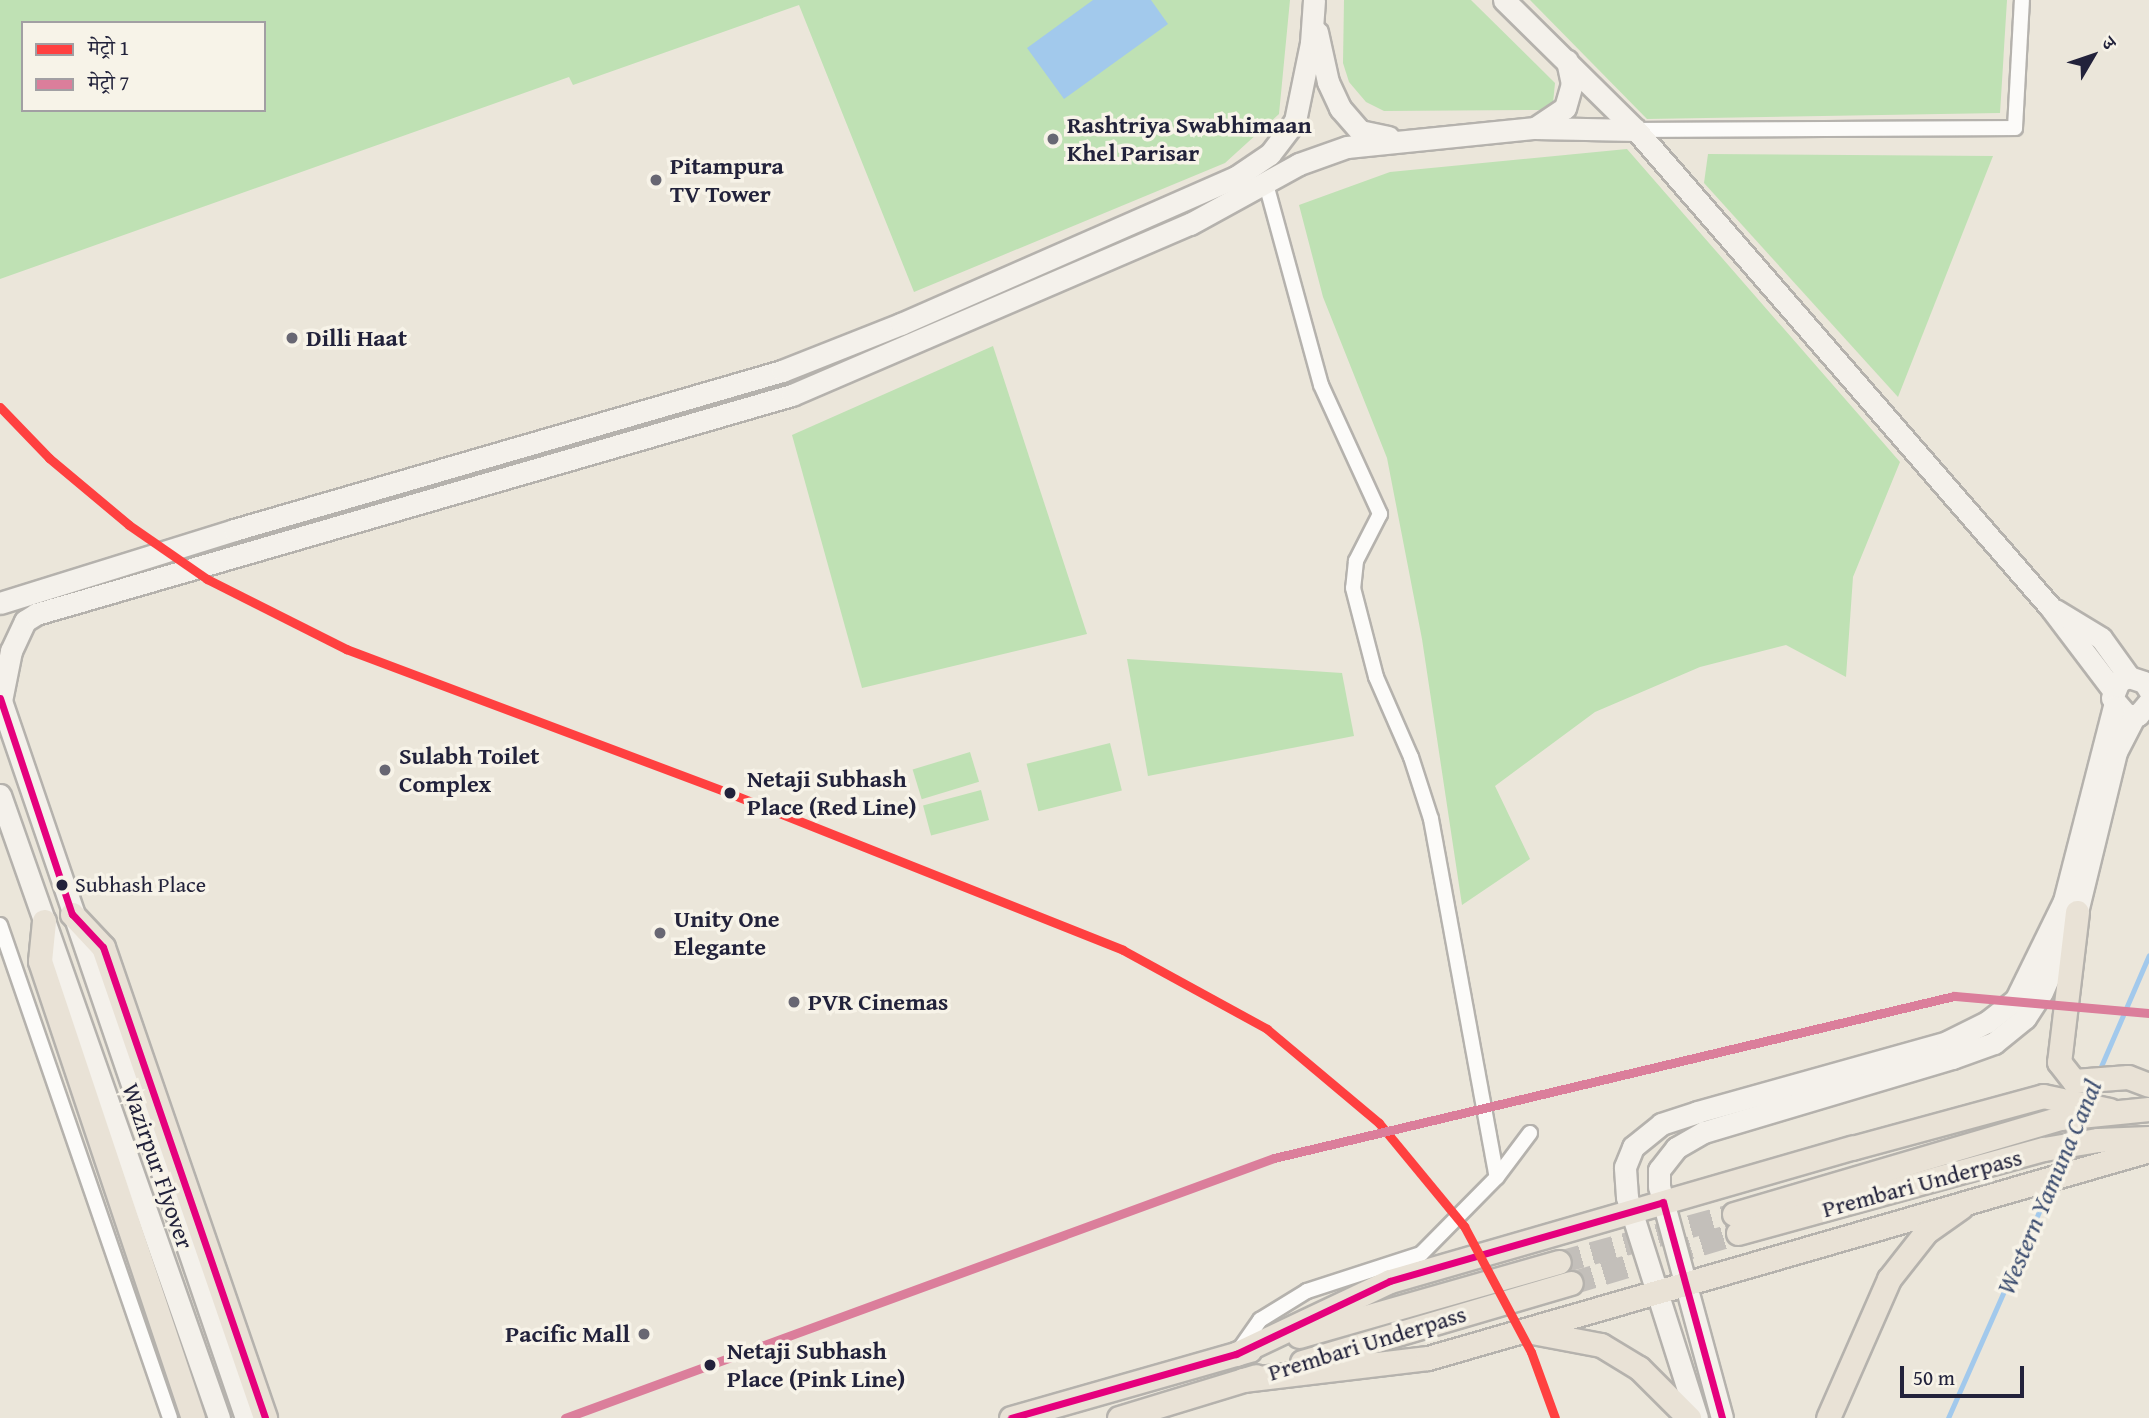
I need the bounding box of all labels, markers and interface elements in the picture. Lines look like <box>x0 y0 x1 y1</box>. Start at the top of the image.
legend <box>21 21 266 112</box>
north arrow <box>2058 21 2128 91</box>
text: उ <box>2095 30 2123 55</box>
text: मेट्रो 1 <box>88 32 129 63</box>
text: मेट्रो 7 <box>88 67 129 98</box>
place label: Rashtriya Swabhimaan Khel Parisar <box>1067 111 1312 167</box>
marker: Rashtriya Swabhimaan Khel Parisar <box>1045 131 1061 147</box>
place label: Pitampura TV Tower <box>670 152 784 208</box>
marker: Pitampura TV Tower <box>648 172 664 188</box>
place label: Dilli Haat <box>306 324 407 352</box>
marker: Dilli Haat <box>284 330 300 346</box>
place label: Sulabh Toilet Complex <box>399 742 539 798</box>
marker: Sulabh Toilet Complex <box>377 762 393 778</box>
place label: Netaji Subhash Place (Red Line) <box>747 765 917 821</box>
marker: Netaji Subhash Place (Red Line) <box>719 782 741 804</box>
place label: Subhash Place <box>75 872 206 898</box>
marker: Subhash Place <box>55 878 69 892</box>
place label: Unity One Elegante <box>674 905 780 961</box>
marker: Unity One Elegante <box>652 925 668 941</box>
place label: PVR Cinemas <box>808 988 948 1016</box>
marker: PVR Cinemas <box>786 994 802 1010</box>
water label: Western Yamuna Canal <box>1990 1075 2108 1299</box>
street label: Wazirpur Flyover <box>116 1079 200 1253</box>
street label: Prembari Underpass <box>1819 1142 2025 1224</box>
street label: Prembari Underpass <box>1264 1299 1470 1387</box>
place label: Pacific Mall <box>505 1320 630 1348</box>
marker: Pacific Mall <box>636 1326 652 1342</box>
place label: Netaji Subhash Place (Pink Line) <box>727 1337 905 1393</box>
scale bar <box>1904 1352 2028 1396</box>
marker: Netaji Subhash Place (Pink Line) <box>699 1354 721 1376</box>
text: 50 m <box>1913 1362 1955 1393</box>

